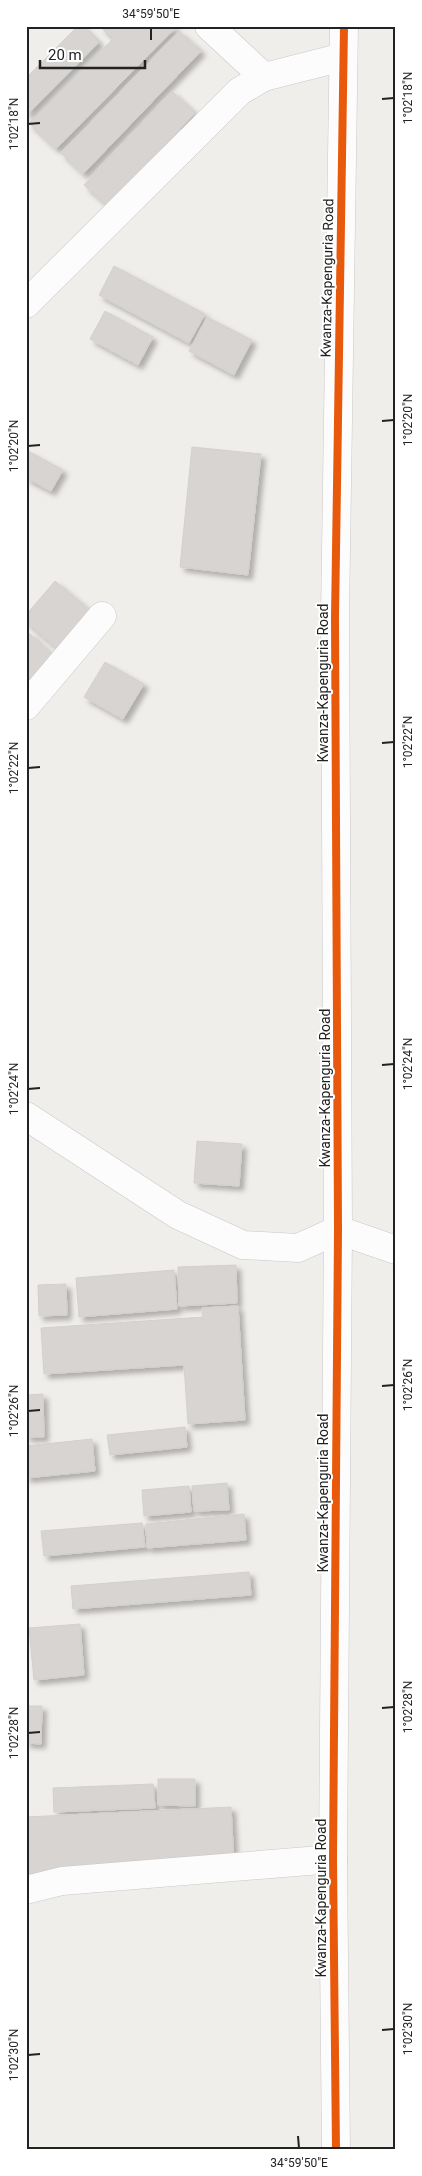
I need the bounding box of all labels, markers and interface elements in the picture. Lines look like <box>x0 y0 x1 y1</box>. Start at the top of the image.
text: 34°59'50"E <box>122 7 180 21</box>
scale bar <box>40 38 145 70</box>
text: 20 m <box>48 46 82 64</box>
text: 1°02'18"N <box>401 72 415 124</box>
text: 1°02'18"N <box>7 98 21 150</box>
street label: Kwanza-Kapenguria Road <box>318 198 336 358</box>
text: 1°02'20"N <box>401 394 415 446</box>
text: 1°02'20"N <box>7 420 21 472</box>
street label: Kwanza-Kapenguria Road <box>315 603 331 763</box>
text: 1°02'22"N <box>401 716 415 768</box>
text: 1°02'22"N <box>7 742 21 794</box>
street label: Kwanza-Kapenguria Road <box>317 1008 333 1168</box>
text: 1°02'24"N <box>401 1038 415 1090</box>
text: 1°02'24"N <box>7 1063 21 1115</box>
text: 1°02'26"N <box>401 1359 415 1411</box>
text: 1°02'26"N <box>7 1385 21 1437</box>
street label: Kwanza-Kapenguria Road <box>315 1413 331 1573</box>
text: 1°02'28"N <box>401 1681 415 1733</box>
text: 1°02'28"N <box>7 1707 21 1759</box>
street label: Kwanza-Kapenguria Road <box>313 1818 329 1978</box>
text: 1°02'30"N <box>401 2003 415 2055</box>
text: 1°02'30"N <box>7 2029 21 2081</box>
text: 34°59'50"E <box>270 2156 328 2170</box>

